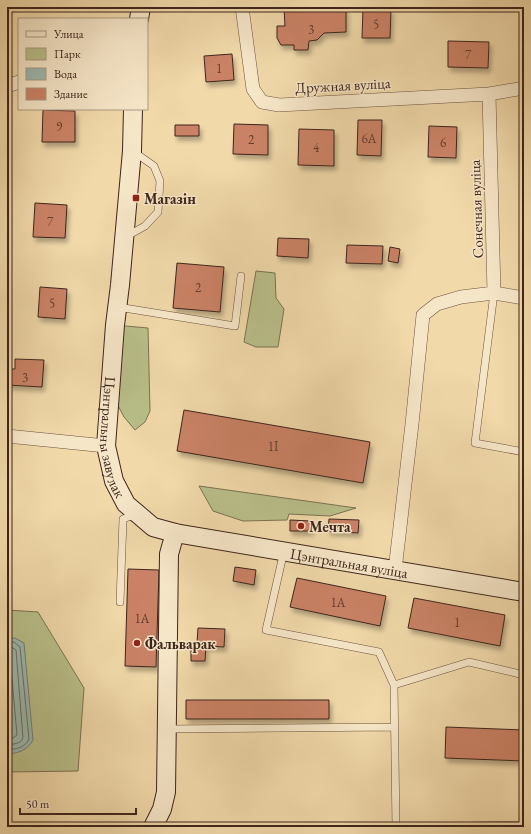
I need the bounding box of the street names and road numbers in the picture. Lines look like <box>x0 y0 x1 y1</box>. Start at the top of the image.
street label: Дружная вуліца <box>295 73 391 97</box>
street label: Сонечная вуліца <box>465 159 487 259</box>
street label: Цэнтральны завулак <box>96 376 130 501</box>
street label: Цэнтральная вуліца <box>289 543 409 582</box>

